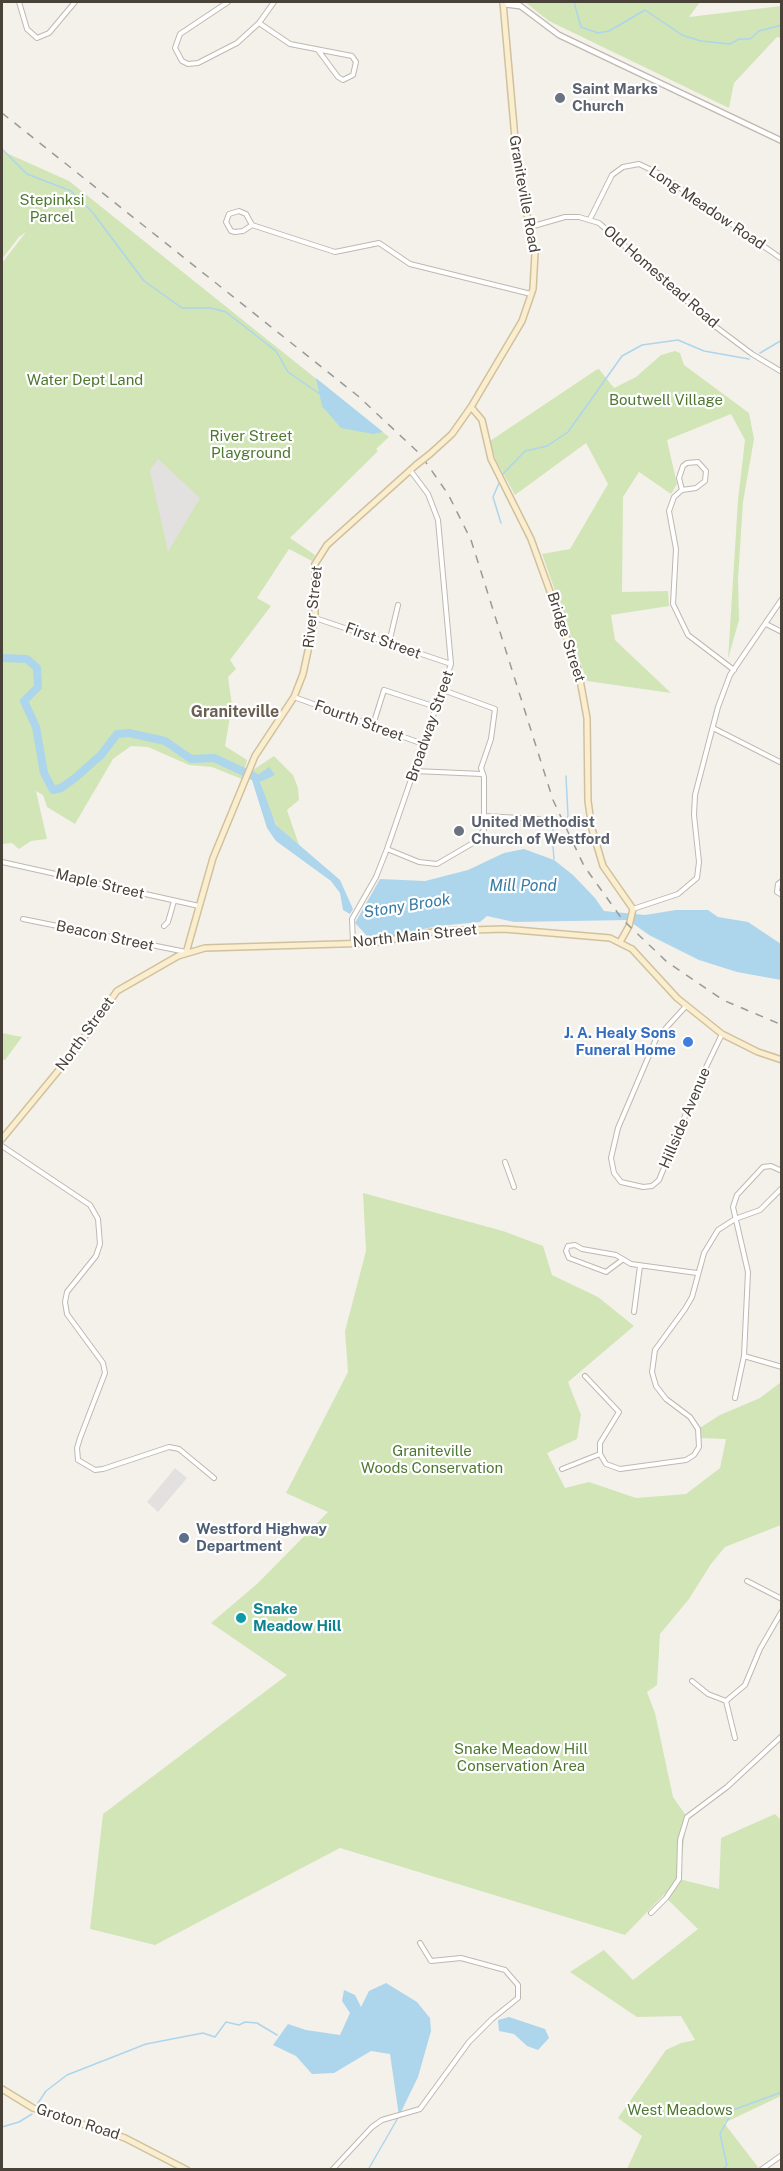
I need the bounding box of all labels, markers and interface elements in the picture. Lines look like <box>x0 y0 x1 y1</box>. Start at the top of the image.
place label: Saint Marks Church <box>572 80 658 115</box>
marker: Saint Marks Church <box>553 91 567 105</box>
street label: Graniteville Road <box>505 134 543 254</box>
street label: Long Meadow Road <box>645 162 769 254</box>
park label: Stepinksi Parcel <box>20 191 84 226</box>
street label: Old Homestead Road <box>600 222 722 332</box>
park label: Water Dept Land <box>27 371 143 389</box>
park label: Boutwell Village <box>609 391 723 409</box>
park label: River Street Playground <box>210 427 292 462</box>
street label: River Street <box>300 565 326 649</box>
street label: Bridge Street <box>543 590 589 684</box>
street label: First Street <box>343 619 423 663</box>
street label: Broadway Street <box>403 668 457 784</box>
street label: Fourth Street <box>312 697 406 745</box>
district label: Graniteville <box>191 702 279 722</box>
place label: United Methodist Church of Westford <box>471 813 610 848</box>
marker: United Methodist Church of Westford <box>452 824 466 838</box>
street label: Maple Street <box>54 865 146 903</box>
water label: Mill Pond <box>489 876 557 896</box>
water label: Stony Brook <box>362 890 452 922</box>
street label: Beacon Street <box>54 917 156 955</box>
street label: North Main Street <box>352 921 478 951</box>
street label: North Street <box>52 993 118 1075</box>
place label: J. A. Healy Sons Funeral Home <box>564 1024 676 1059</box>
marker: J. A. Healy Sons Funeral Home <box>681 1035 695 1049</box>
street label: Hillside Avenue <box>656 1065 714 1171</box>
park label: Graniteville Woods Conservation <box>361 1442 503 1477</box>
place label: Westford Highway Department <box>196 1520 327 1555</box>
marker: Westford Highway Department <box>177 1531 191 1545</box>
place label: Snake Meadow Hill <box>253 1600 342 1635</box>
marker: Snake Meadow Hill <box>234 1611 248 1625</box>
park label: Snake Meadow Hill Conservation Area <box>454 1740 588 1775</box>
street label: Groton Road <box>34 2100 122 2144</box>
park label: West Meadows <box>627 2101 733 2119</box>

